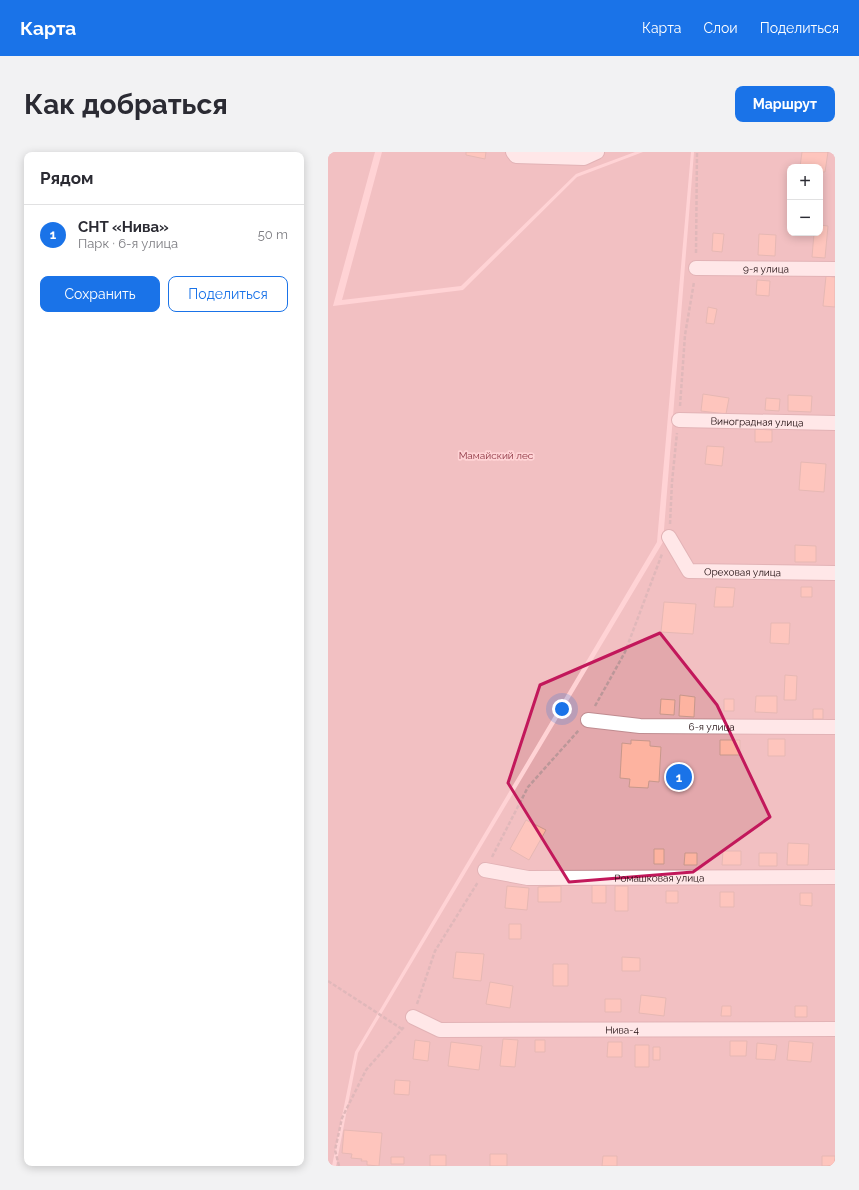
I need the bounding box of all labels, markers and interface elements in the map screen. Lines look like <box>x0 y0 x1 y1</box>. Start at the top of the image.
text: Карта <box>20 17 76 39</box>
text: Карта <box>642 20 681 36</box>
text: Слои <box>703 20 738 36</box>
text: Поделиться <box>760 20 839 36</box>
button: Маршрут <box>735 86 835 122</box>
text: Как добраться <box>24 88 228 121</box>
map controls <box>787 164 823 236</box>
button: + <box>787 164 823 200</box>
text: Рядом <box>40 168 93 188</box>
button: − <box>787 200 823 236</box>
text: СНТ «Нива» <box>78 218 169 236</box>
text: 1 <box>50 227 56 242</box>
text: 50 m <box>258 227 288 242</box>
text: Парк · 6-я улица <box>78 236 178 251</box>
street label: 9-я улица <box>743 263 789 274</box>
button: Сохранить <box>40 276 160 312</box>
button: Поделиться <box>168 276 288 312</box>
street label: Виноградная улица <box>710 415 804 428</box>
park label: Мамайский лес <box>459 450 534 461</box>
street label: Ореховая улица <box>704 566 781 578</box>
your location <box>552 699 572 719</box>
street label: 6-я улица <box>689 721 735 732</box>
pin: 1 <box>666 762 692 792</box>
street label: Ромашковая улица <box>614 872 704 883</box>
street label: Нива-4 <box>605 1024 639 1035</box>

